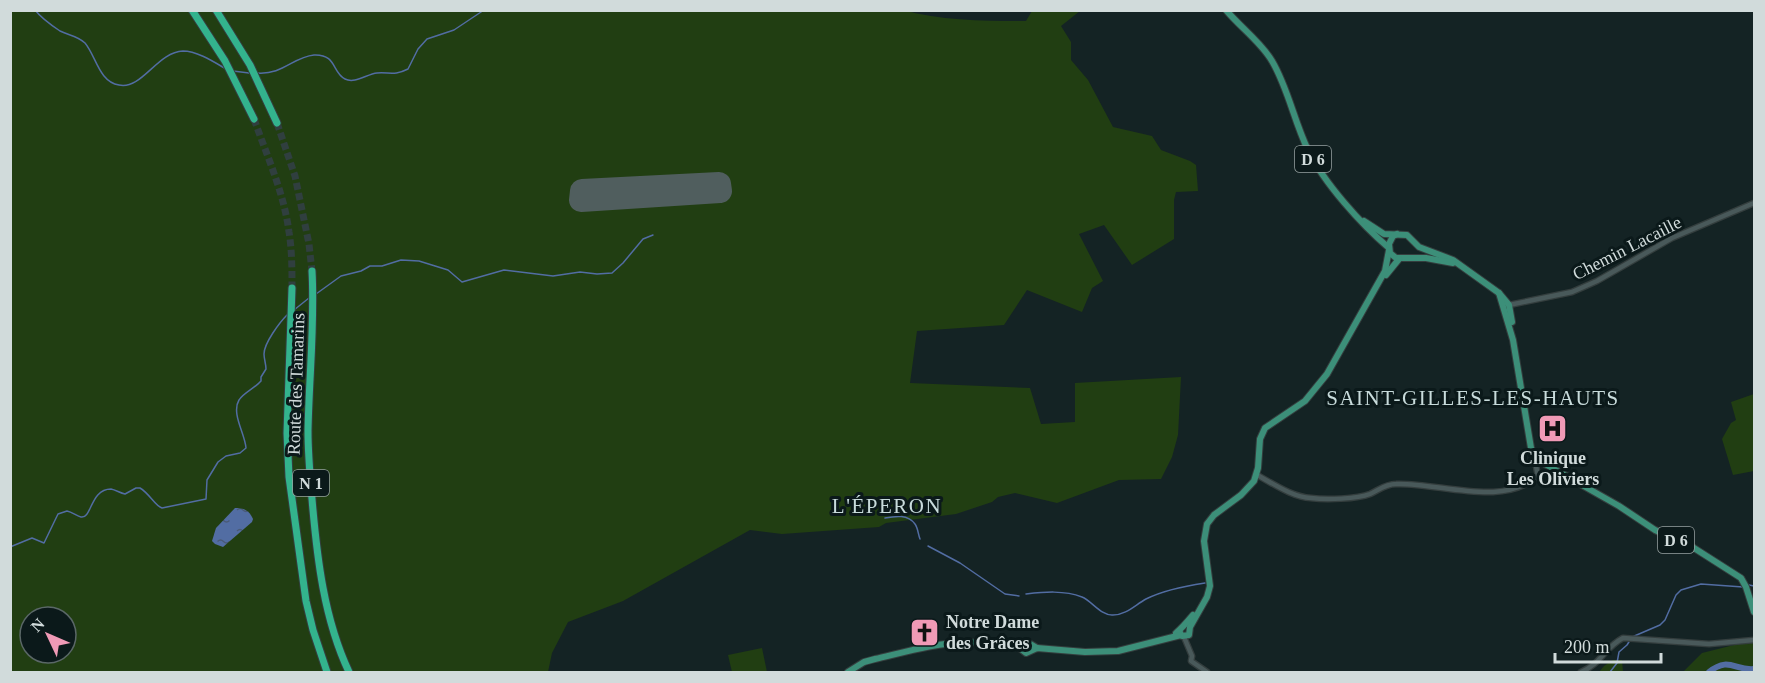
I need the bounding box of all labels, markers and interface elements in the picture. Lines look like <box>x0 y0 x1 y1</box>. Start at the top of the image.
road number: D 6 <box>1295 146 1331 172</box>
street label: Chemin Lacaille <box>1569 212 1685 284</box>
street label: Route des Tamarins <box>284 312 308 456</box>
district label: SAINT-GILLES-LES-HAUTS <box>1326 386 1620 410</box>
hospital icon: Clinique Les Oliviers <box>1537 413 1569 445</box>
place label: Clinique Les Oliviers <box>1507 448 1599 489</box>
road number: N 1 <box>293 470 329 496</box>
district label: L'ÉPERON <box>832 494 942 518</box>
road number: D 6 <box>1658 527 1694 553</box>
north arrow <box>18 605 78 665</box>
place label: Notre Dame des Grâces <box>946 612 1039 653</box>
text: N <box>27 615 48 635</box>
church icon: Notre Dame des Grâces <box>909 616 941 648</box>
scale bar <box>1555 626 1662 664</box>
text: 200 m <box>1564 637 1610 657</box>

